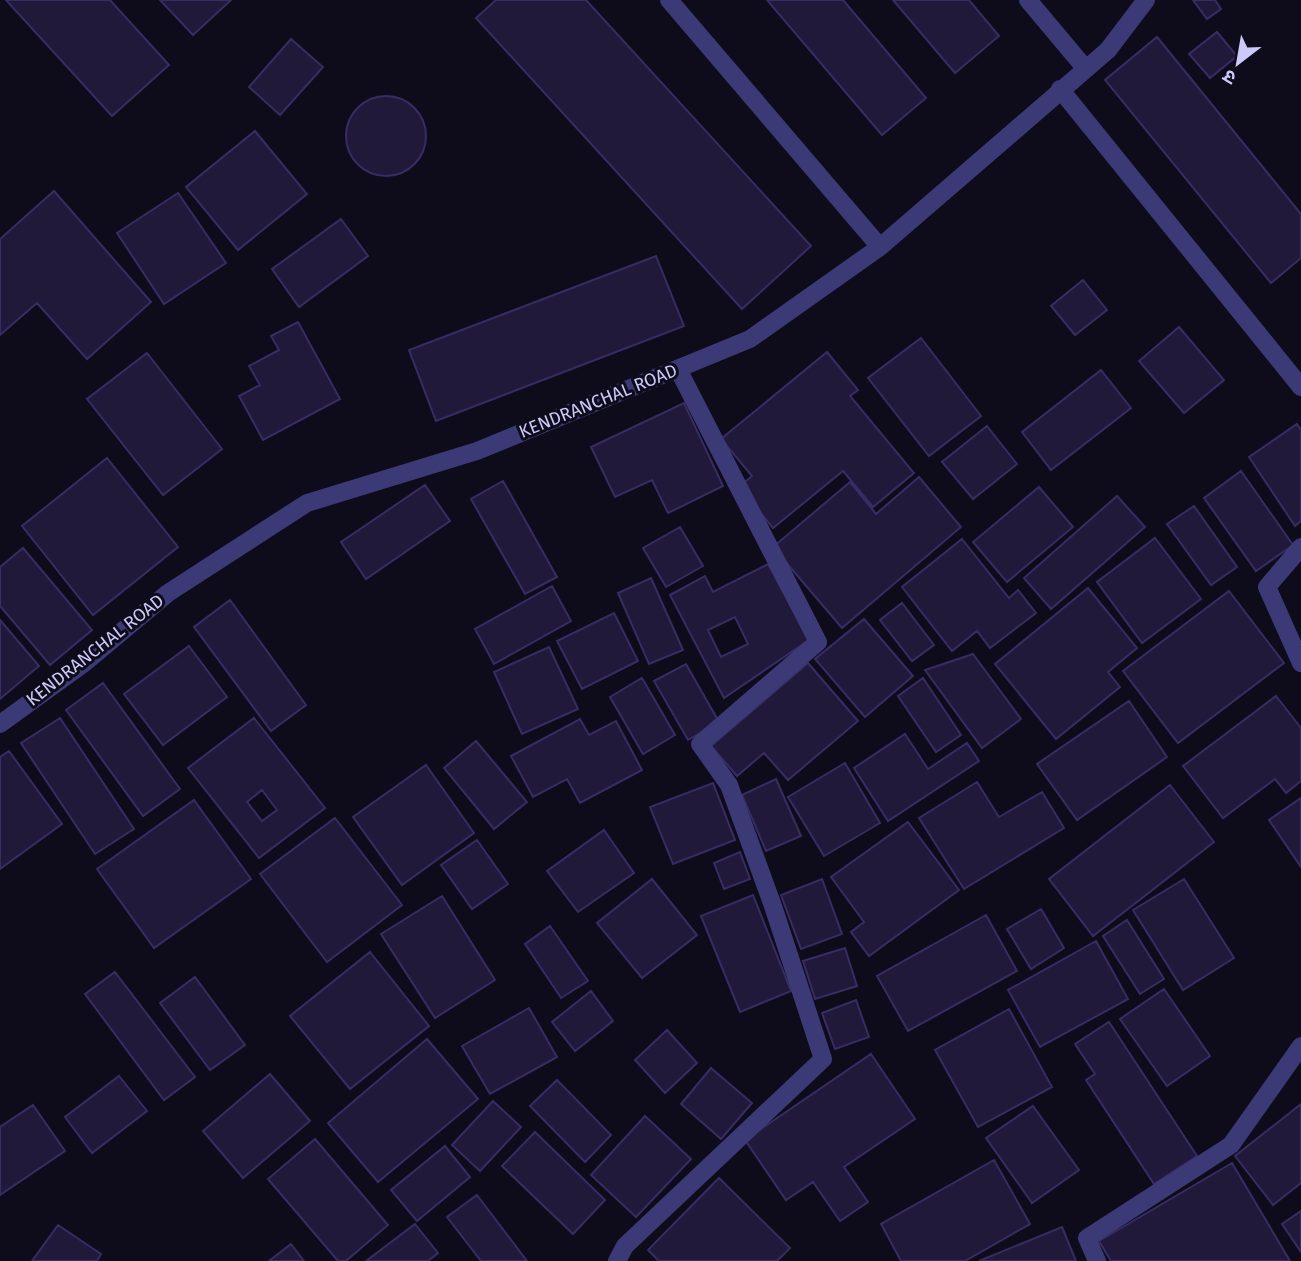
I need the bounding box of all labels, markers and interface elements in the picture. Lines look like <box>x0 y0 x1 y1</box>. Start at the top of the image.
north arrow <box>1203 28 1273 98</box>
text: उ <box>1218 64 1240 90</box>
street label: KENDRANCHAL ROAD <box>516 359 680 443</box>
street label: KENDRANCHAL ROAD <box>22 589 168 711</box>

